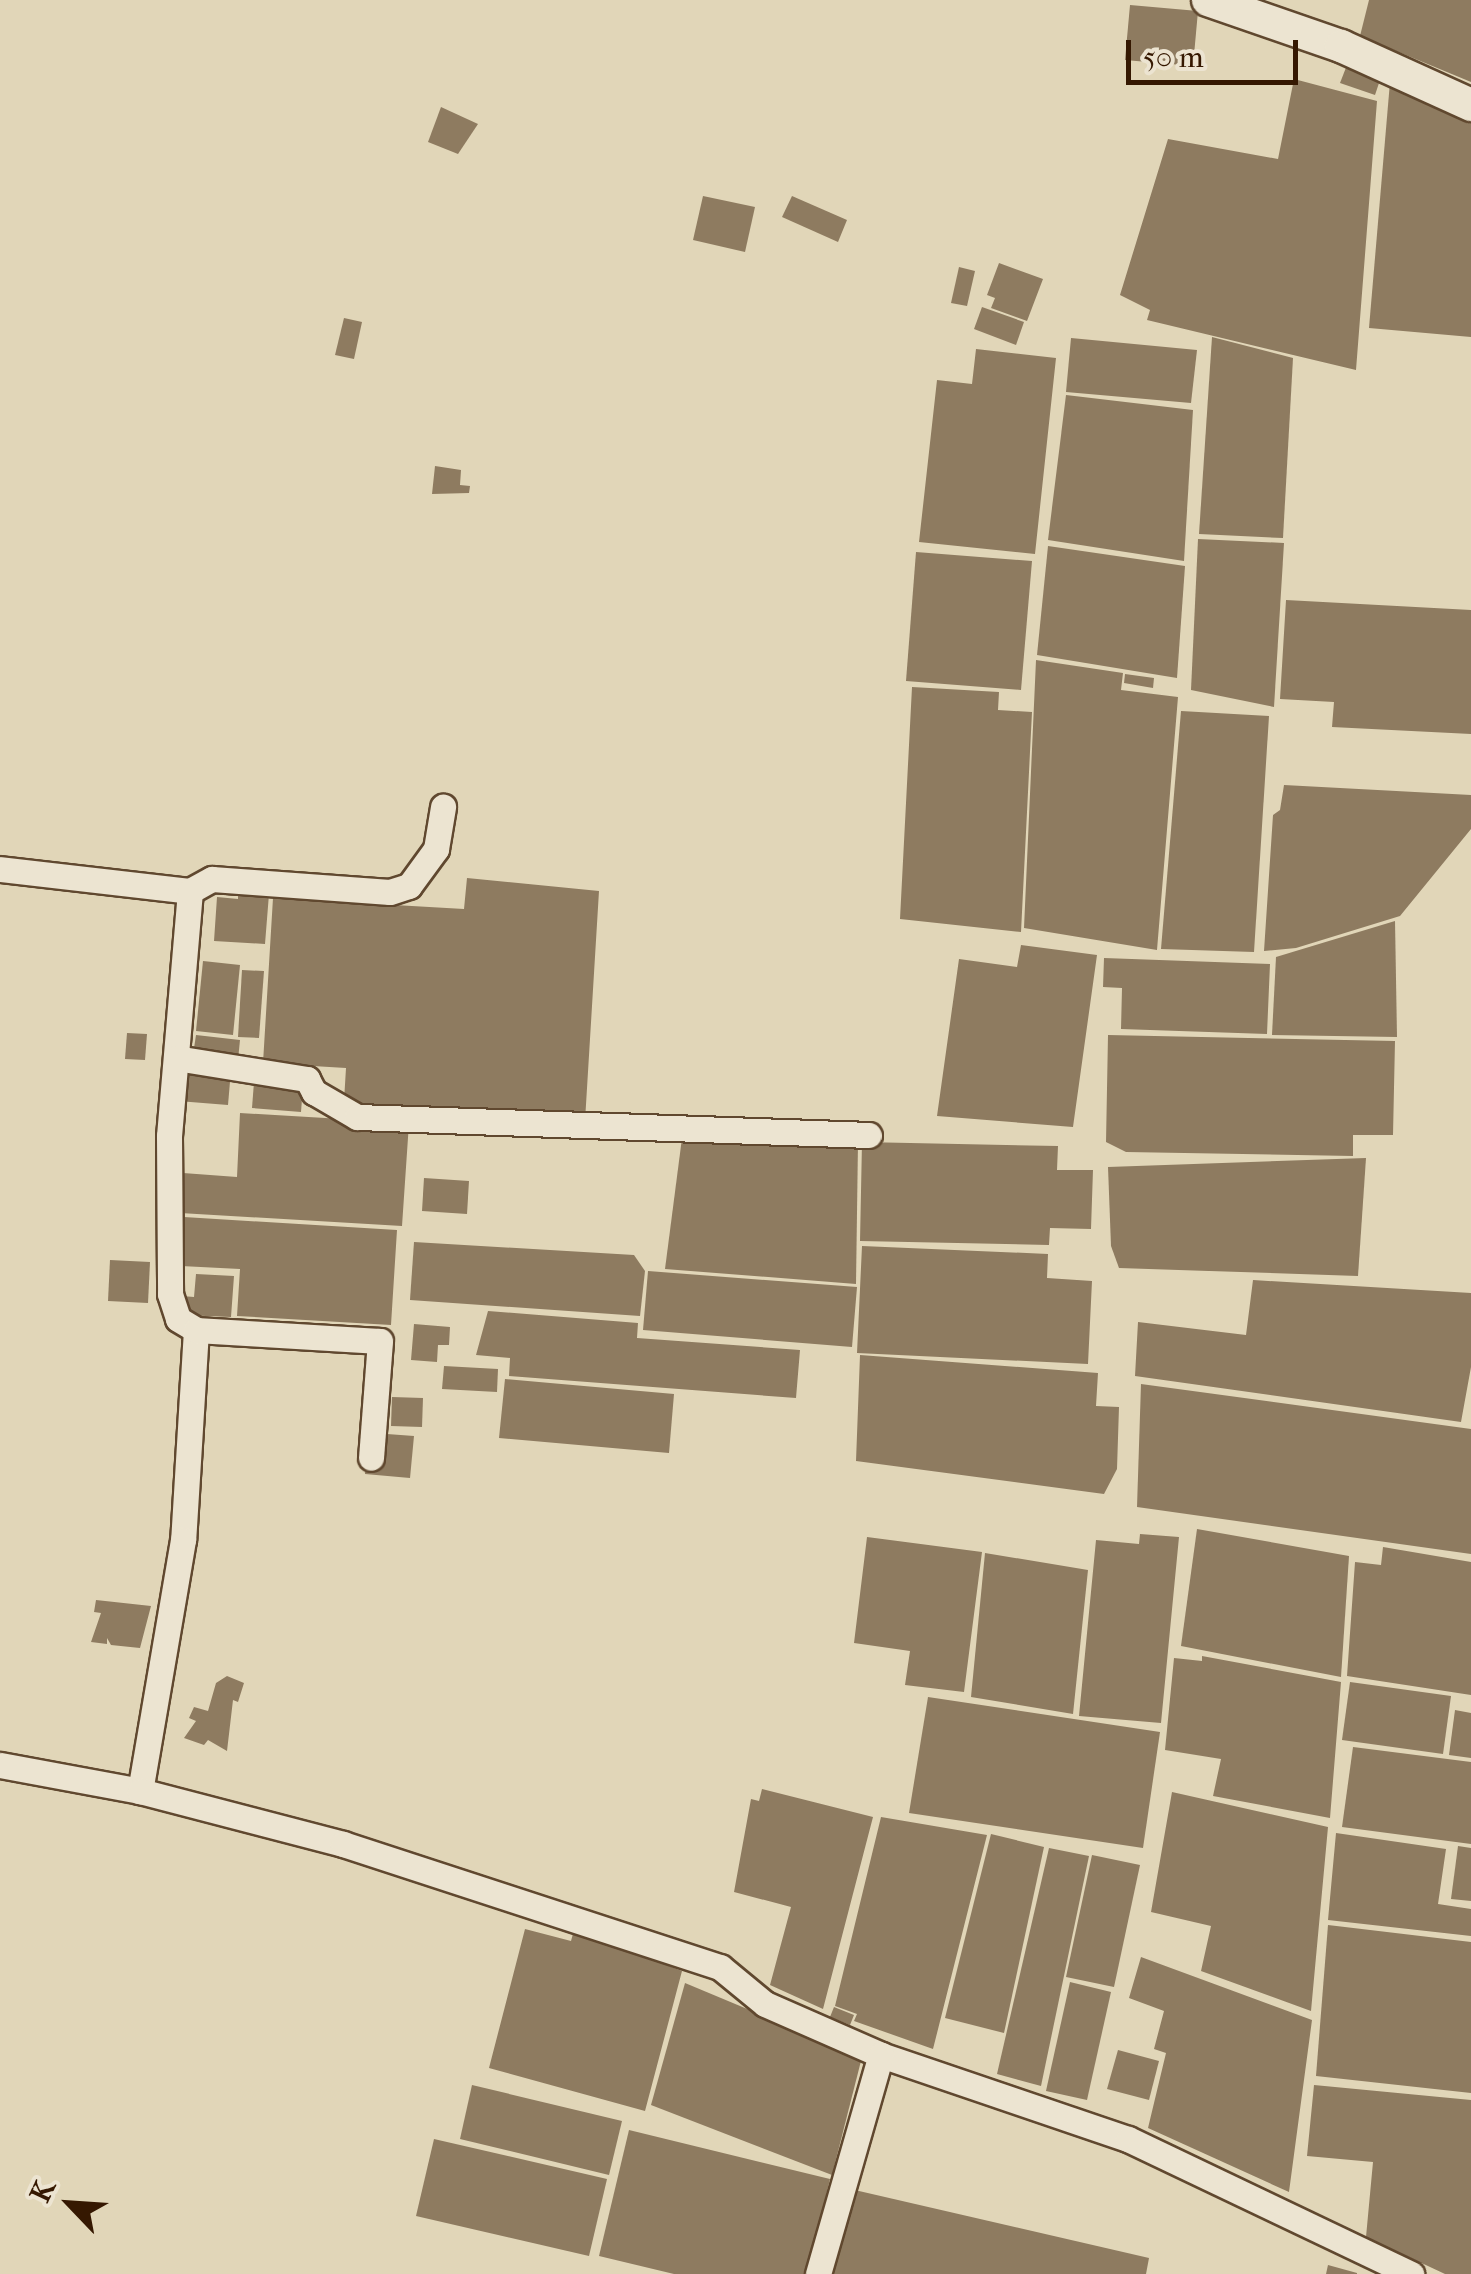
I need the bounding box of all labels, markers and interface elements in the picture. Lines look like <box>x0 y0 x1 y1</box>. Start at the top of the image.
scale bar <box>1131 20 1304 82</box>
text: 50 m <box>1143 40 1204 75</box>
north arrow <box>20 2154 120 2254</box>
text: K <box>23 2175 62 2207</box>

